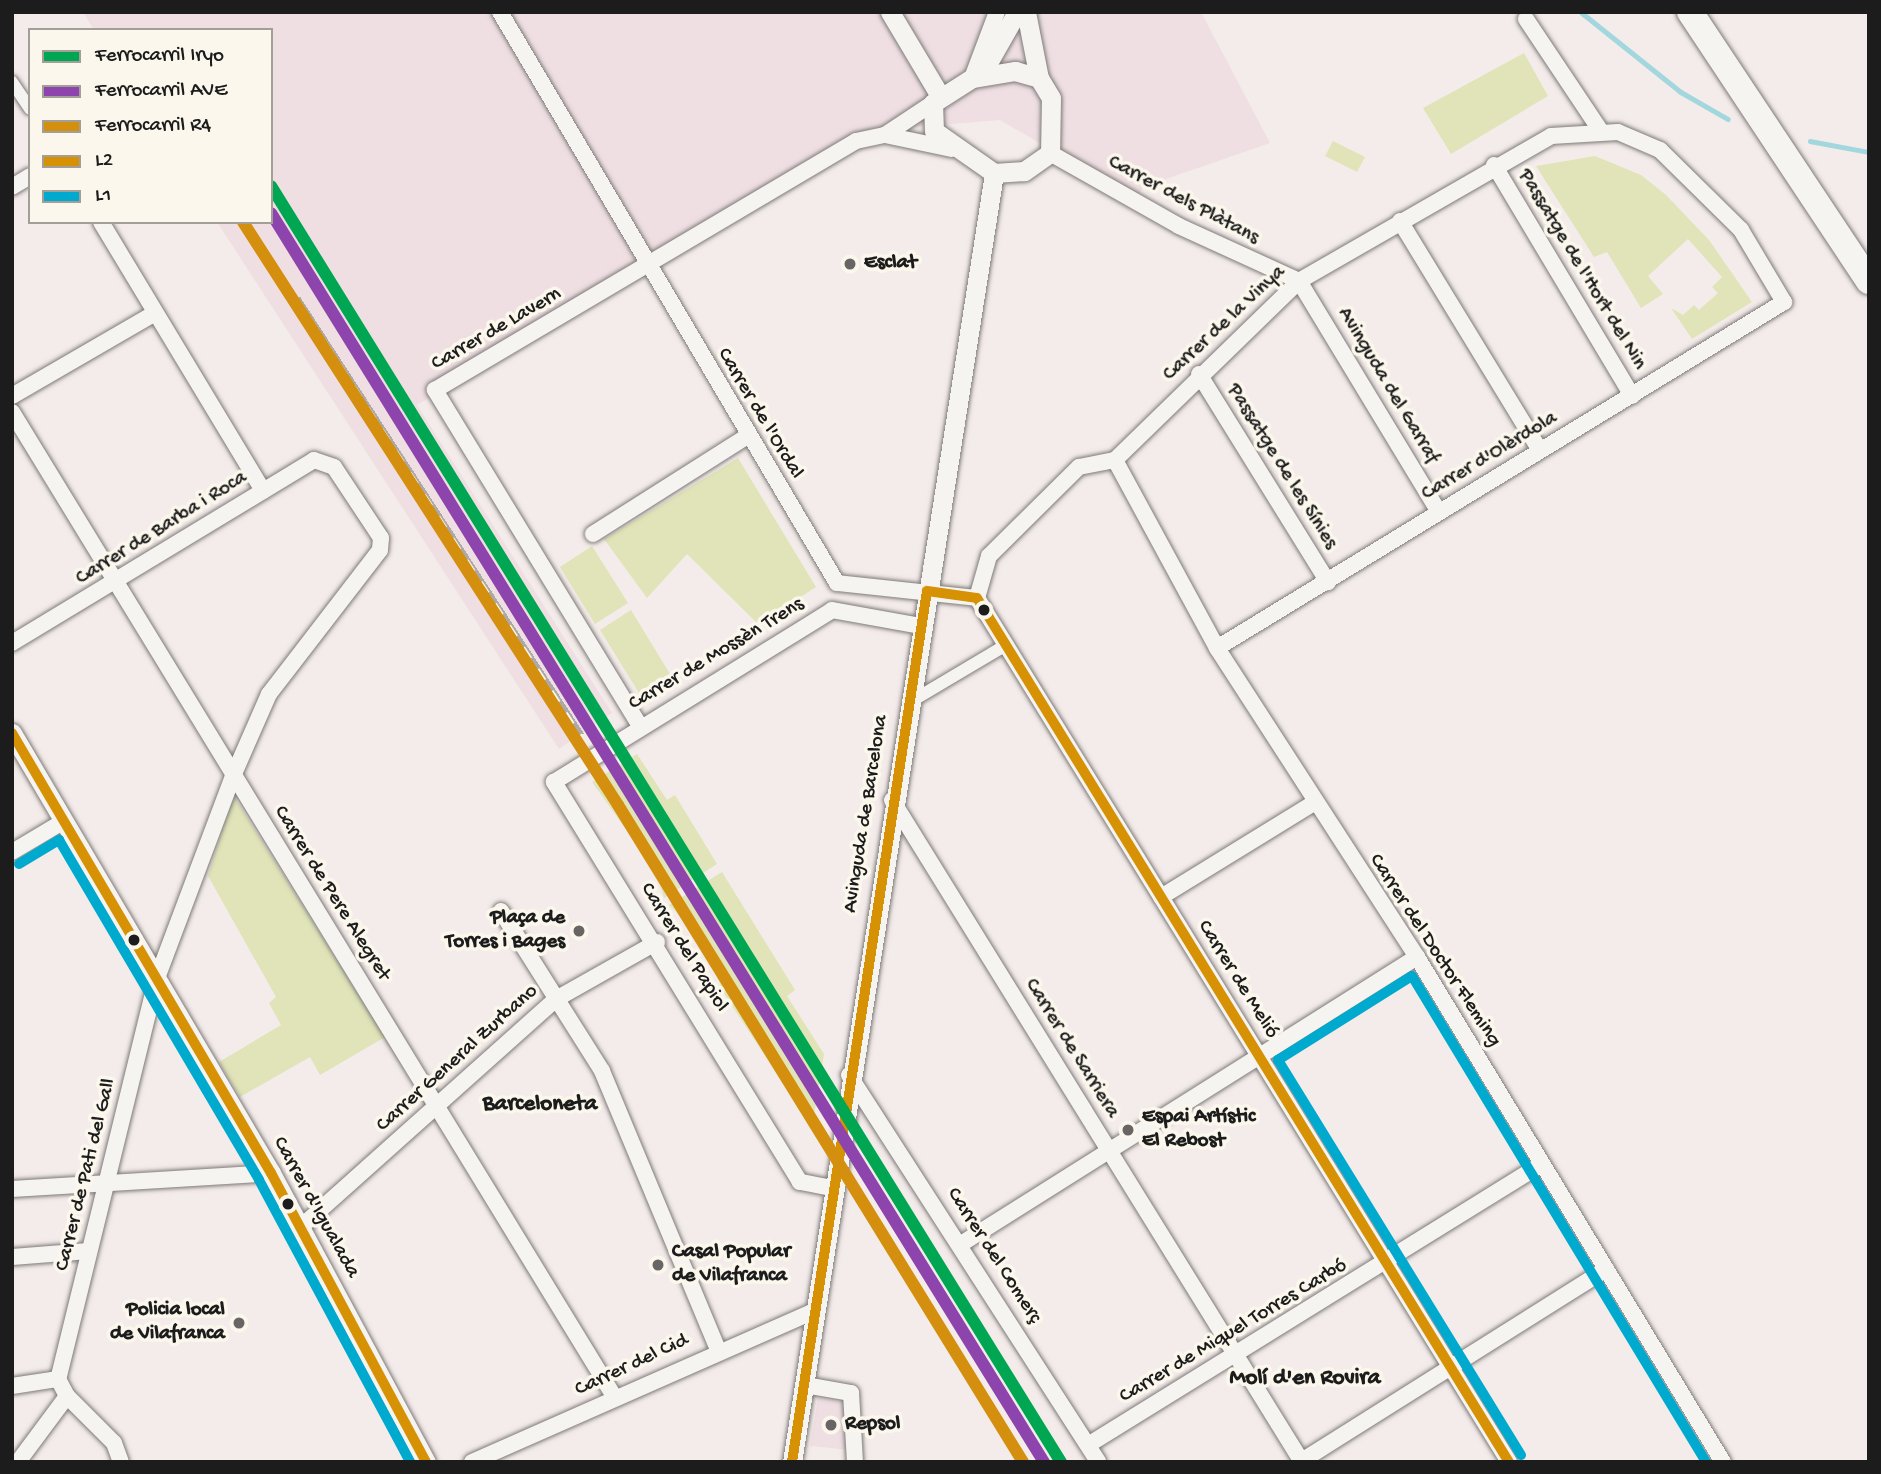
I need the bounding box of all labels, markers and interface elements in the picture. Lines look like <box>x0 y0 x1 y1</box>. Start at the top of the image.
legend <box>28 28 273 224</box>
text: Ferrocarril Iryo <box>95 44 224 69</box>
text: Ferrocarril AVE <box>95 79 227 104</box>
text: Ferrocarril R4 <box>95 114 211 139</box>
text: L2 <box>95 149 113 174</box>
street label: Carrer dels Plàtans <box>1103 151 1263 251</box>
street label: Passatge de l'Hort del Nin <box>1511 165 1651 375</box>
text: L1 <box>95 184 111 209</box>
place label: Esclat <box>864 251 917 277</box>
marker: Esclat <box>842 256 858 272</box>
street label: Carrer de la Vinya <box>1158 261 1292 387</box>
street label: Carrer de Lavern <box>427 283 567 377</box>
street label: Avinguda del Garraf <box>1330 303 1444 469</box>
street label: Carrer de l'Ordal <box>710 344 808 484</box>
street label: Passatge de les Sínies <box>1220 380 1342 554</box>
street label: Carrer d'Olèrdola <box>1418 407 1562 507</box>
street label: Carrer de Barba i Roca <box>72 466 252 592</box>
street label: Carrer de Mossèn Trens <box>625 593 809 717</box>
unlabelled marker <box>977 603 991 617</box>
street label: Avinguda de Barcelona <box>839 713 895 915</box>
street label: Carrer de Pere Alegret <box>267 802 395 986</box>
street label: Carrer del Doctor Fleming <box>1362 850 1506 1052</box>
street label: Carrer del Papiol <box>633 879 733 1017</box>
place label: Plaça de Torres i Bages <box>445 906 565 956</box>
street label: Carrer de Melió <box>1191 916 1283 1044</box>
marker: Plaça de Torres i Bages <box>571 923 587 939</box>
unlabelled marker <box>127 933 141 947</box>
street label: Carrer de Sarriera <box>1018 974 1124 1124</box>
street label: Carrer General Zurbano <box>372 980 544 1138</box>
street label: Carrer de Pati del Gall <box>51 1076 123 1274</box>
district label: Barceloneta <box>483 1091 597 1119</box>
place label: Espai Artístic El Rebost <box>1142 1105 1255 1155</box>
marker: Espai Artístic El Rebost <box>1120 1122 1136 1138</box>
street label: Carrer d'Igualada <box>266 1133 364 1283</box>
street label: Carrer del Comerç <box>940 1184 1046 1328</box>
unlabelled marker <box>281 1197 295 1211</box>
place label: Casal Popular de Vilafranca <box>672 1240 790 1290</box>
street label: Carrer de Miquel Torres Carbó <box>1116 1254 1352 1410</box>
marker: Casal Popular de Vilafranca <box>650 1257 666 1273</box>
place label: Policia local de Vilafranca <box>110 1298 225 1348</box>
marker: Policia local de Vilafranca <box>231 1315 247 1331</box>
street label: Carrer del Cid <box>571 1329 693 1403</box>
district label: Molí d'en Rovira <box>1230 1365 1380 1393</box>
place label: Repsol <box>845 1412 900 1438</box>
marker: Repsol <box>823 1417 839 1433</box>

